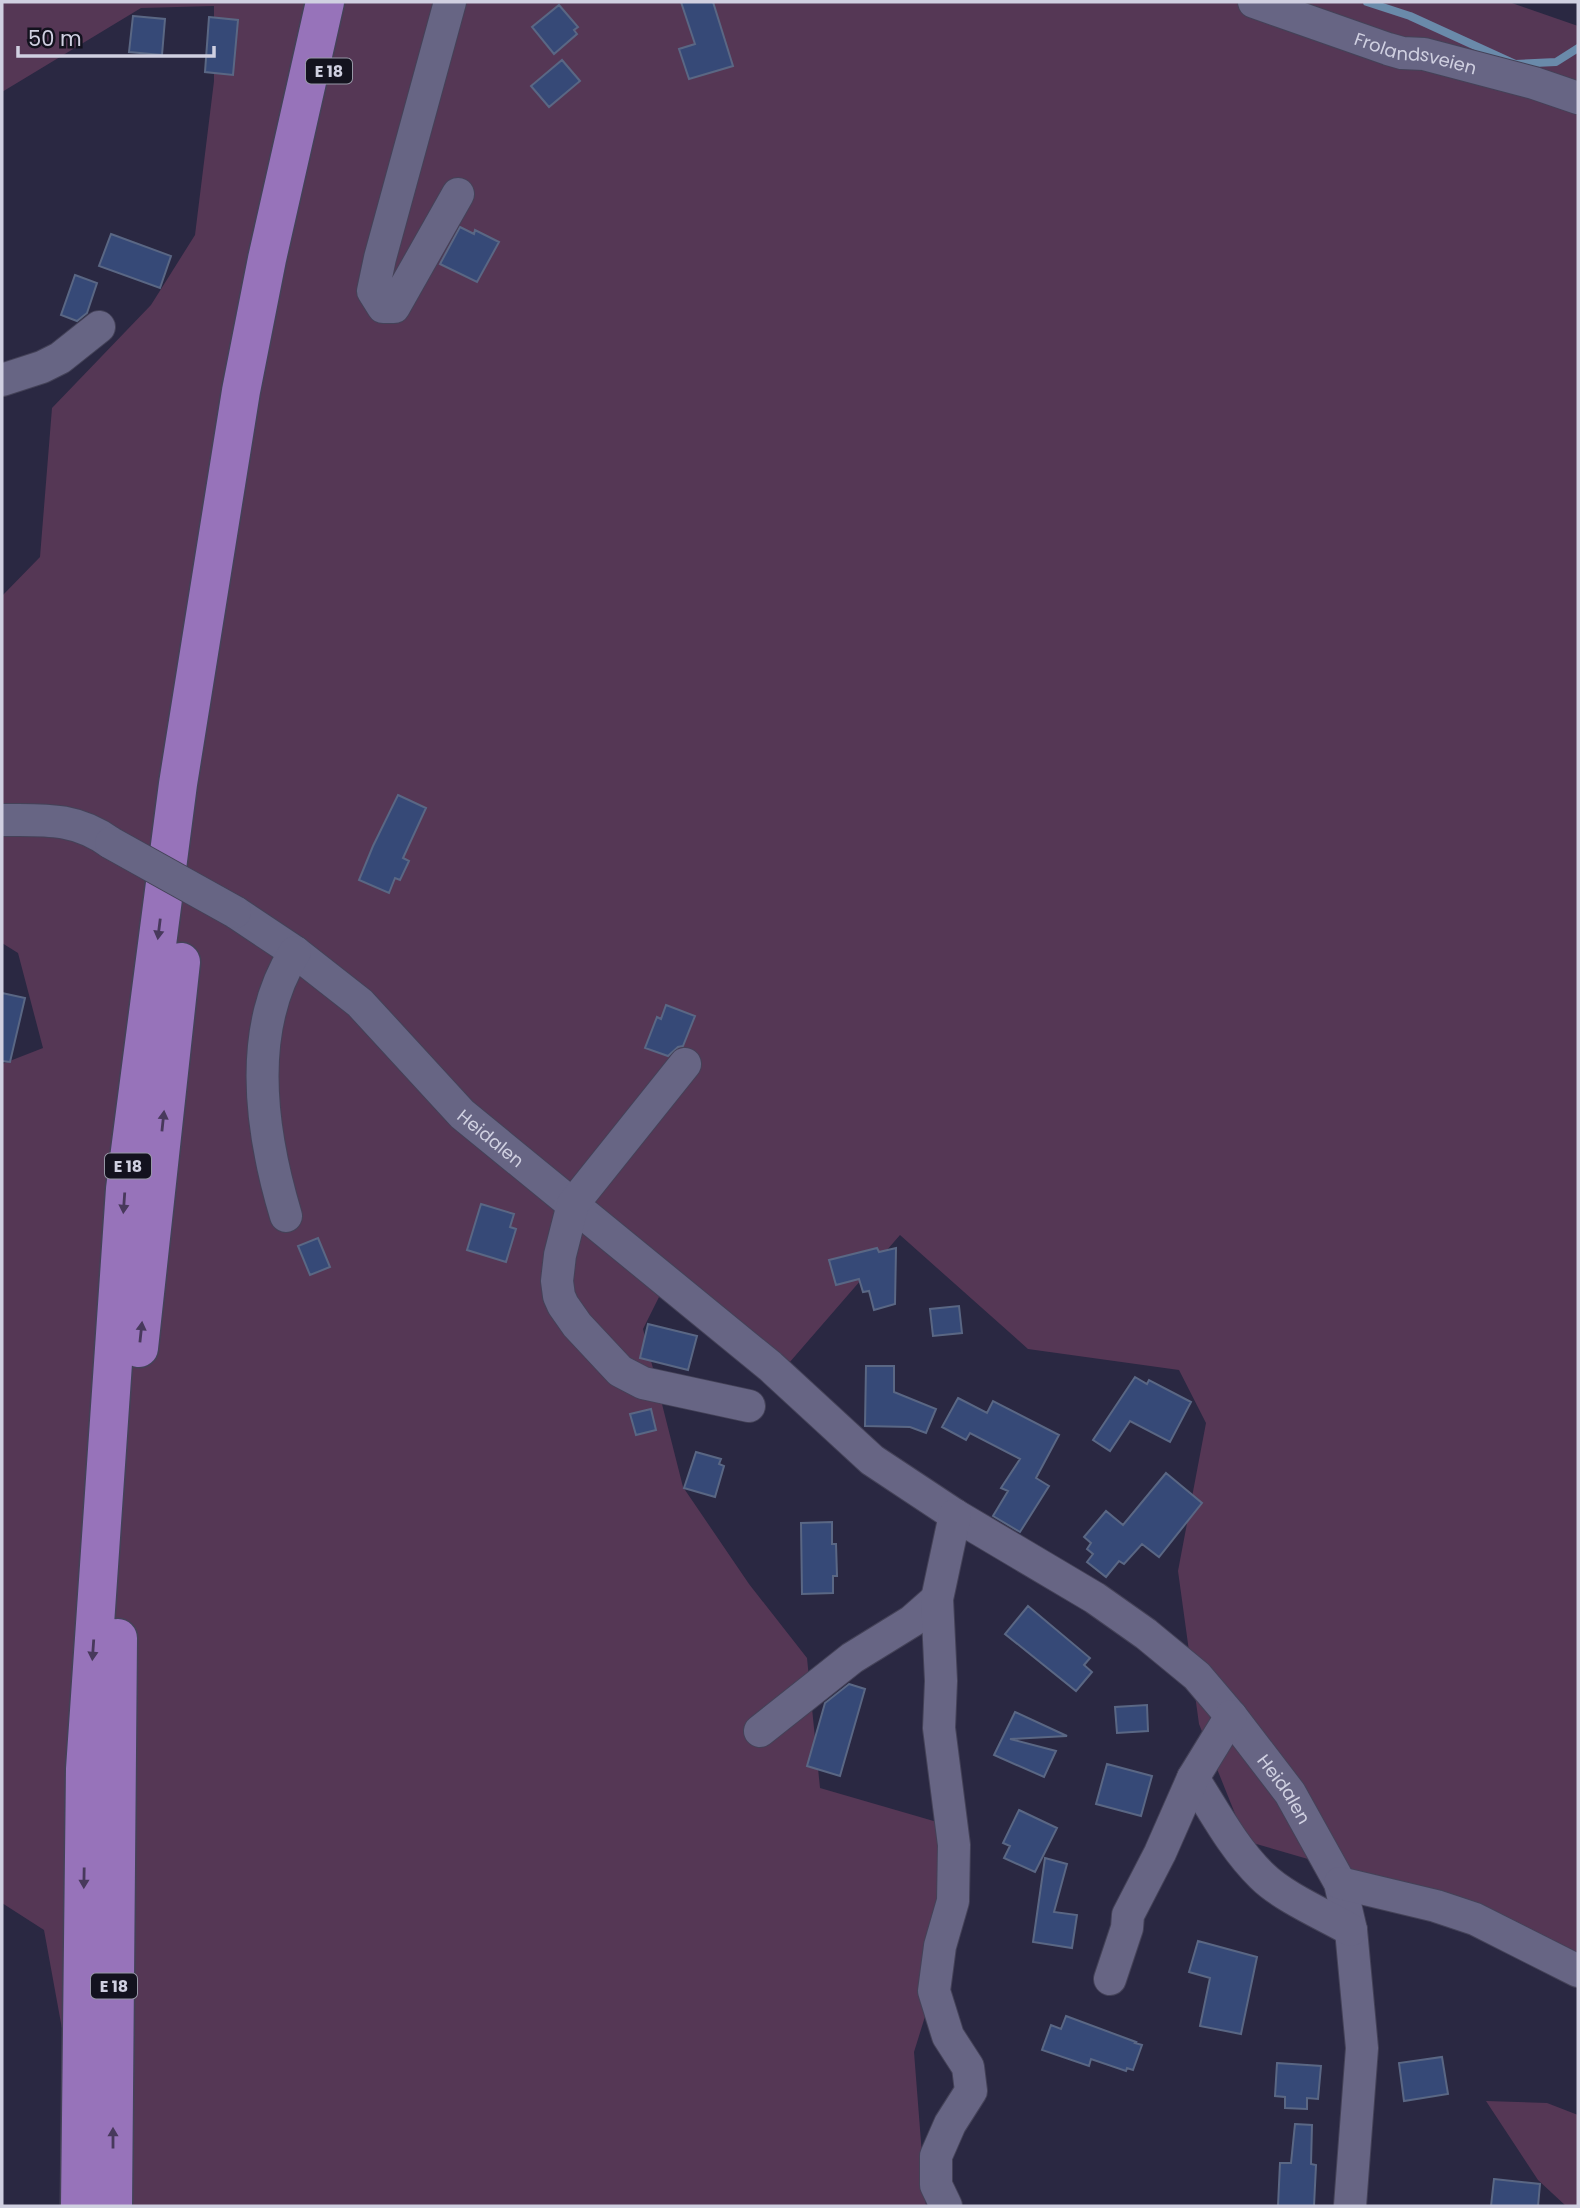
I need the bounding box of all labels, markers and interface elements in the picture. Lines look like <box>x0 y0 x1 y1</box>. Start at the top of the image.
scale bar <box>18 14 214 58</box>
text: 50 m <box>28 24 82 53</box>
street label: Frolandsveien <box>1351 26 1480 80</box>
road number: E 18 <box>306 58 352 83</box>
one-way arrow <box>153 918 164 940</box>
street label: Heidalen <box>452 1103 530 1173</box>
one-way arrow <box>158 1110 169 1132</box>
road number: E 18 <box>105 1154 151 1178</box>
one-way arrow <box>118 1193 129 1215</box>
one-way arrow <box>136 1321 147 1343</box>
one-way arrow <box>87 1640 98 1662</box>
street label: Heidalen <box>1252 1749 1317 1828</box>
one-way arrow <box>78 1867 89 1889</box>
road number: E 18 <box>91 1974 137 1998</box>
one-way arrow <box>107 2127 119 2149</box>

